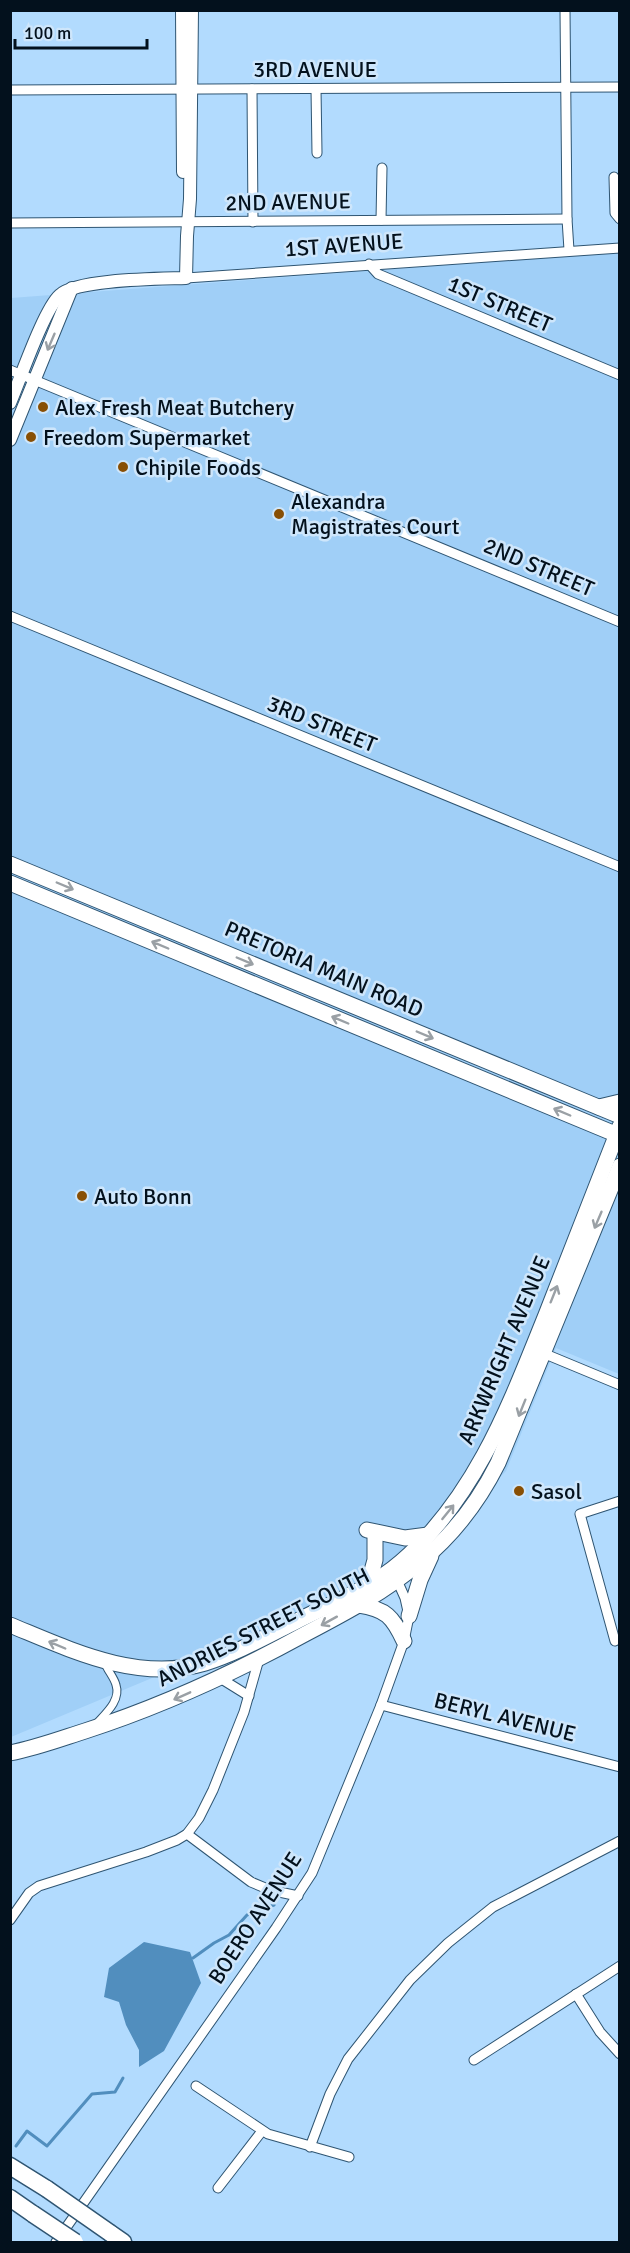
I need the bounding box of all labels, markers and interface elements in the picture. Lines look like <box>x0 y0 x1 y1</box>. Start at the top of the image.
scale bar <box>15 12 147 50</box>
text: 100 m <box>24 22 71 44</box>
street label: 3RD AVENUE <box>253 56 377 83</box>
street label: 2ND AVENUE <box>225 187 351 217</box>
street label: 1ST AVENUE <box>284 227 404 263</box>
street label: 1ST STREET <box>444 270 556 338</box>
one-way arrow <box>45 332 56 351</box>
place label: Alex Fresh Meat Butchery <box>55 394 295 421</box>
marker: Alex Fresh Meat Butchery <box>36 400 50 414</box>
place label: Freedom Supermarket <box>43 424 251 451</box>
marker: Freedom Supermarket <box>24 430 38 444</box>
place label: Chipile Foods <box>135 454 261 481</box>
marker: Chipile Foods <box>116 460 130 474</box>
place label: Alexandra Magistrates Court <box>291 488 460 540</box>
marker: Alexandra Magistrates Court <box>272 507 286 521</box>
street label: 2ND STREET <box>480 532 598 602</box>
street label: 3RD STREET <box>263 690 381 758</box>
one-way arrow <box>55 881 73 892</box>
street label: PRETORIA MAIN ROAD <box>221 915 427 1023</box>
one-way arrow <box>152 939 170 950</box>
one-way arrow <box>235 956 253 967</box>
one-way arrow <box>332 1014 350 1025</box>
one-way arrow <box>415 1030 434 1041</box>
one-way arrow <box>553 1106 572 1117</box>
place label: Auto Bonn <box>94 1183 192 1210</box>
marker: Auto Bonn <box>75 1189 89 1203</box>
one-way arrow <box>592 1211 603 1229</box>
street label: ARKWRIGHT AVENUE <box>452 1252 556 1448</box>
one-way arrow <box>549 1286 560 1304</box>
one-way arrow <box>516 1398 527 1417</box>
place label: Sasol <box>531 1478 582 1505</box>
marker: Sasol <box>512 1484 526 1498</box>
one-way arrow <box>442 1504 455 1520</box>
street label: ANDRIES STREET SOUTH <box>152 1562 374 1692</box>
one-way arrow <box>321 1616 339 1627</box>
one-way arrow <box>48 1639 67 1650</box>
street label: BERYL AVENUE <box>431 1686 579 1748</box>
one-way arrow <box>174 1690 192 1702</box>
street label: BOERO AVENUE <box>202 1847 308 1989</box>

